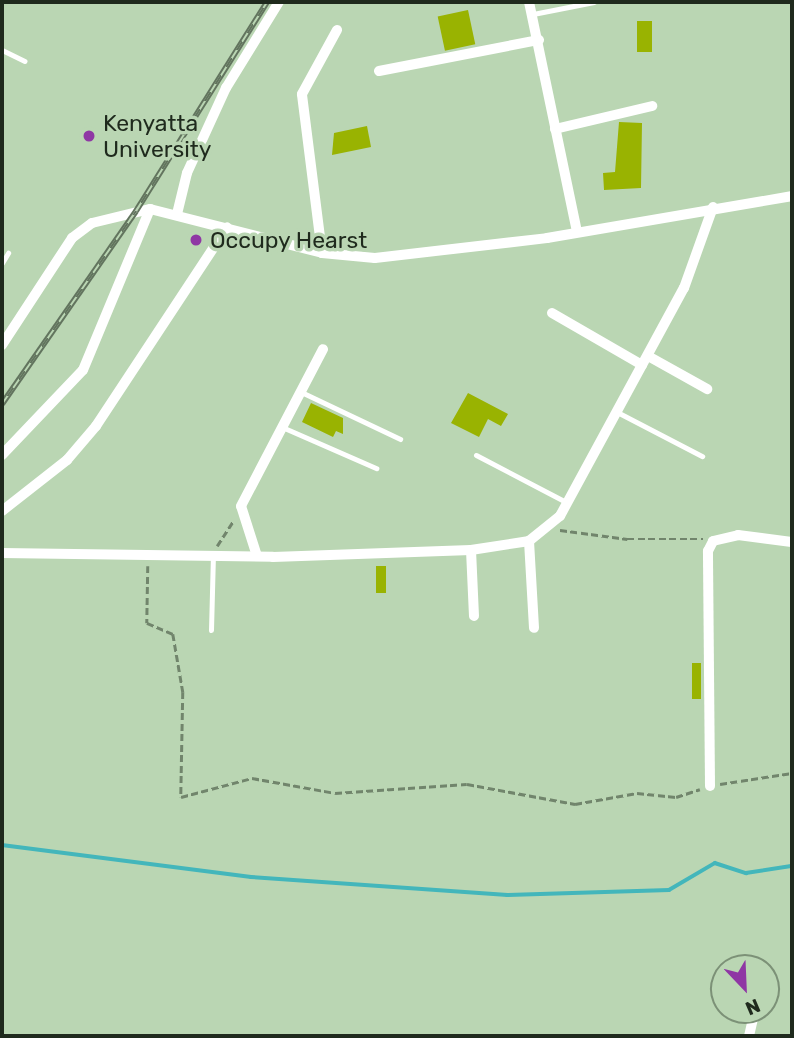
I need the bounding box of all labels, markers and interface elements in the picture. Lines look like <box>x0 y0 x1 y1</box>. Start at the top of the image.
place label: Kenyatta University <box>103 109 212 163</box>
marker: Kenyatta University <box>81 128 97 144</box>
place label: Occupy Hearst <box>210 226 368 254</box>
marker: Occupy Hearst <box>188 232 204 248</box>
north arrow <box>710 954 780 1024</box>
text: N <box>742 994 763 1020</box>

